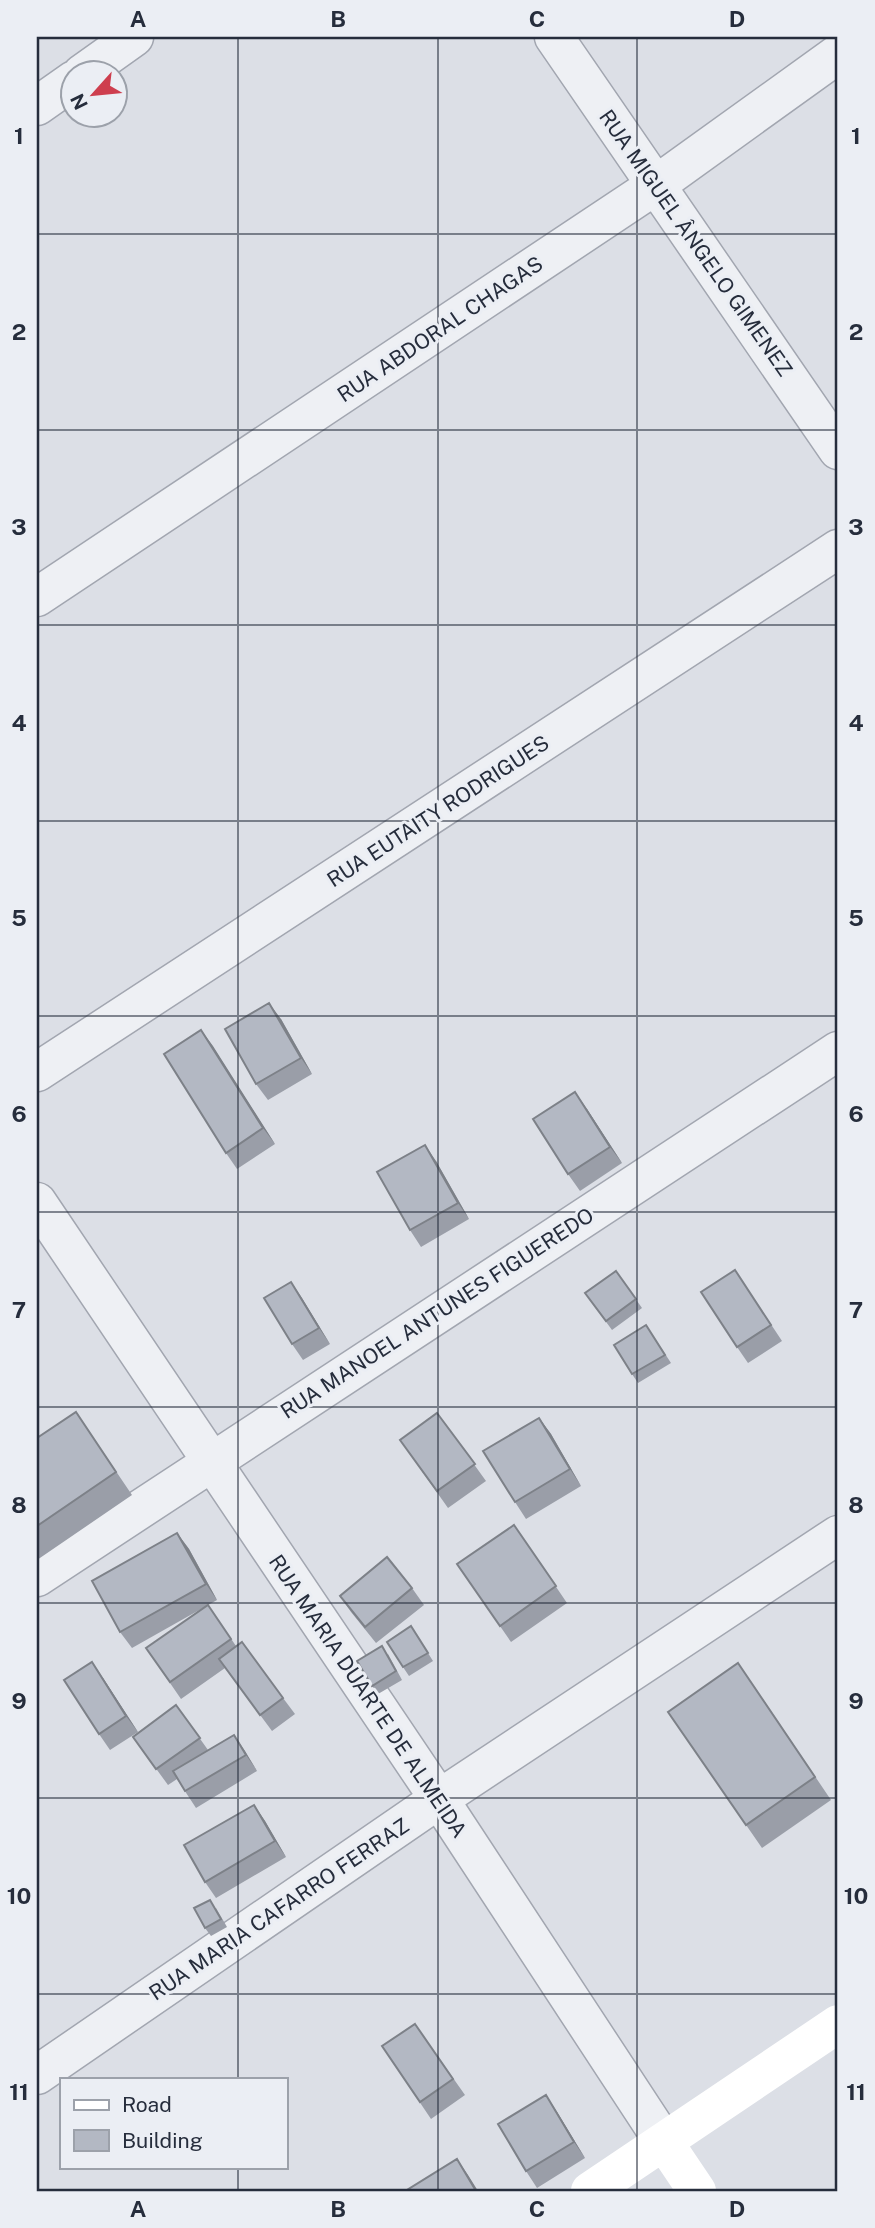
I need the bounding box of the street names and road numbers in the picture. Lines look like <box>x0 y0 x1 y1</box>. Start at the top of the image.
street label: RUA MIGUEL ÂNGELO GIMENEZ <box>594 105 798 381</box>
street label: RUA ABDORAL CHAGAS <box>333 251 547 407</box>
street label: RUA EUTAITY RODRIGUES <box>322 730 554 892</box>
street label: RUA MANOEL ANTUNES FIGUEREDO <box>276 1202 598 1424</box>
street label: RUA MARIA DUARTE DE ALMEIDA <box>264 1550 472 1842</box>
street label: RUA MARIA CAFARRO FERRAZ <box>144 1813 414 2005</box>

